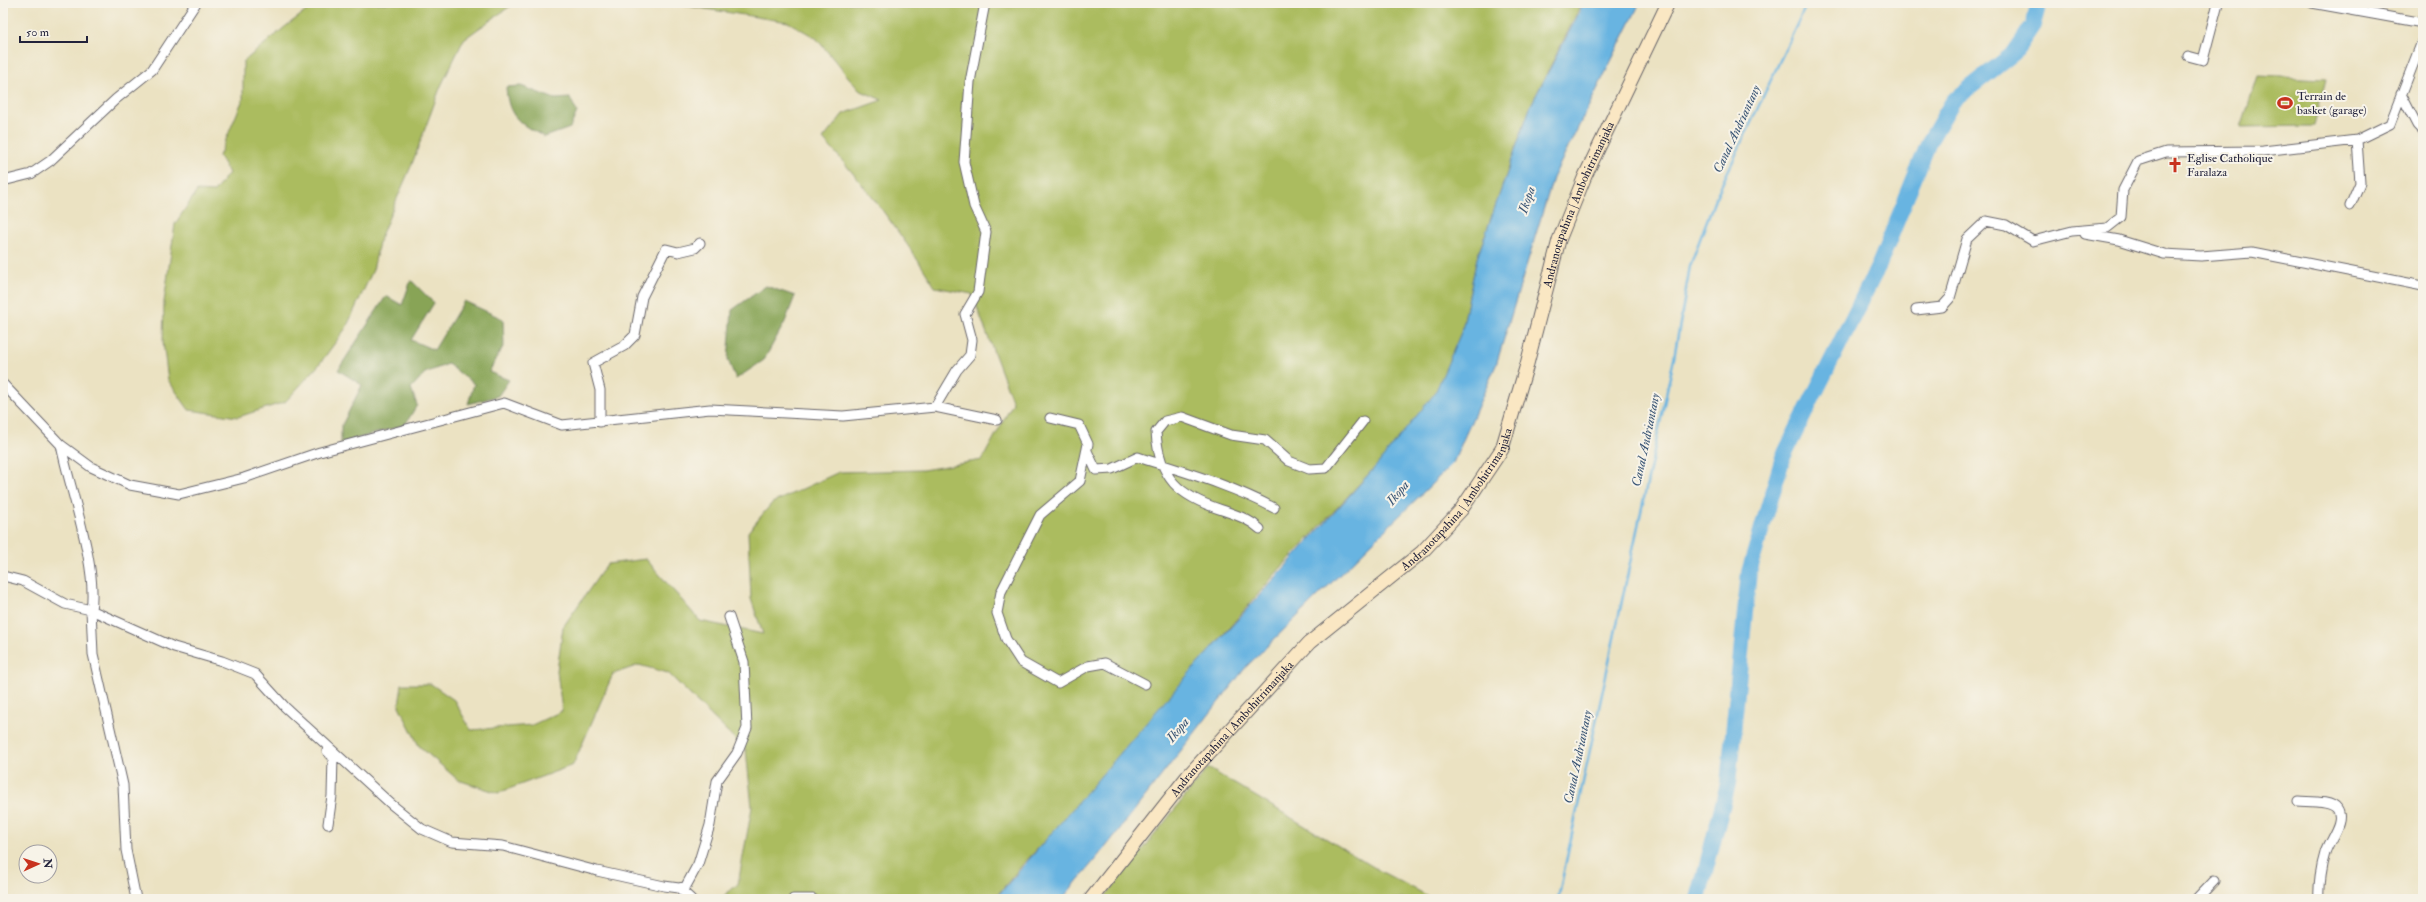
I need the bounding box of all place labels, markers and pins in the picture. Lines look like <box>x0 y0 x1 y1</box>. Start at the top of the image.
place label: Terrain de basket (garage) <box>2297 89 2367 118</box>
sports icon: Terrain de basket (garage) <box>2276 94 2294 112</box>
place label: Eglise Catholique Faralaza <box>2187 151 2273 180</box>
church icon: Eglise Catholique Faralaza <box>2166 156 2184 174</box>

